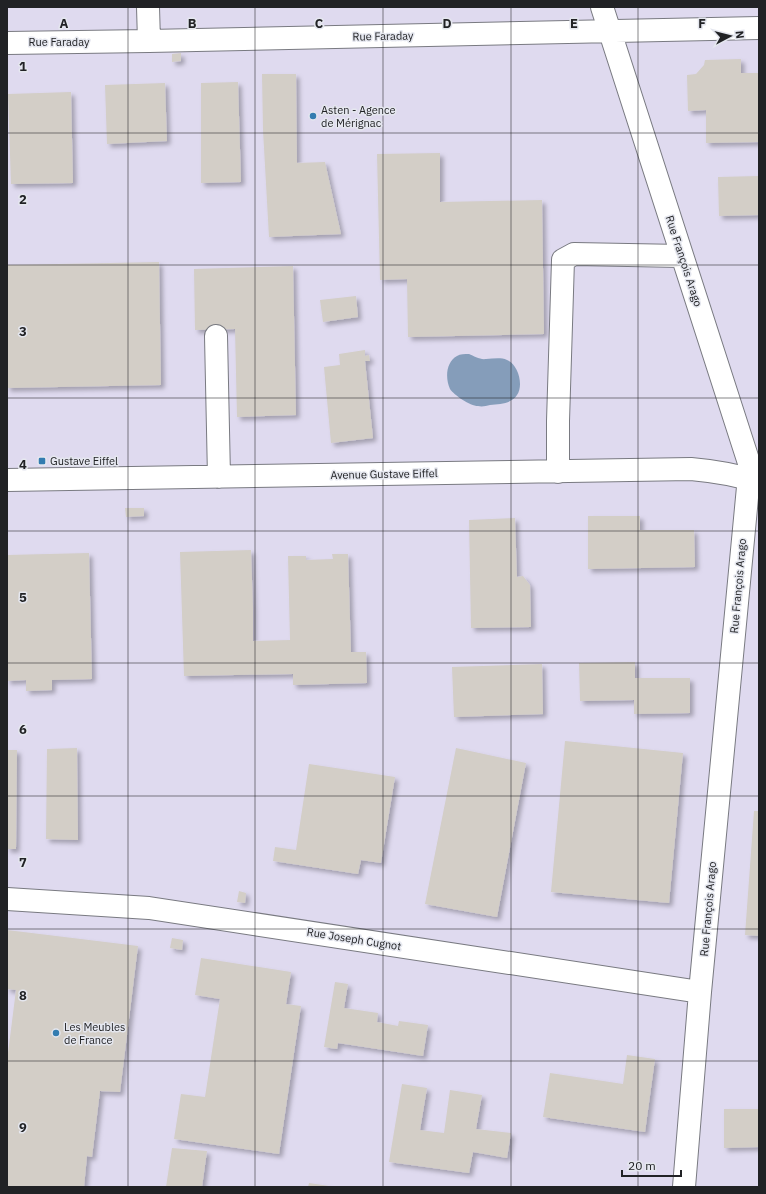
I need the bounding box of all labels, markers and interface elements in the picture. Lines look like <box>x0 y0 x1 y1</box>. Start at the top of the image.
text: A <box>60 15 69 32</box>
text: B <box>188 15 197 32</box>
text: C <box>315 15 324 32</box>
text: D <box>442 15 452 32</box>
text: E <box>570 15 578 32</box>
text: F <box>698 15 706 32</box>
north arrow <box>710 16 750 56</box>
street label: Rue Faraday <box>352 28 414 44</box>
text: N <box>732 30 747 40</box>
street label: Rue Faraday <box>28 35 90 49</box>
text: 1 <box>19 58 27 75</box>
place label: Asten - Agence de Mérignac <box>321 103 396 130</box>
marker: Asten - Agence de Mérignac <box>308 111 318 121</box>
text: 2 <box>19 191 27 208</box>
street label: Rue François Arago <box>663 214 705 308</box>
text: 3 <box>19 323 27 340</box>
place label: Gustave Eiffel <box>50 454 118 468</box>
text: 4 <box>19 456 27 473</box>
marker: Gustave Eiffel <box>37 456 47 466</box>
street label: Avenue Gustave Eiffel <box>330 466 438 482</box>
street label: Rue François Arago <box>727 538 749 634</box>
text: 5 <box>19 589 27 606</box>
text: 6 <box>19 721 27 738</box>
text: 7 <box>19 854 27 871</box>
street label: Rue François Arago <box>697 861 719 957</box>
street label: Rue Joseph Cugnot <box>306 925 402 953</box>
text: 8 <box>19 987 27 1004</box>
place label: Les Meubles de France <box>64 1020 125 1047</box>
marker: Les Meubles de France <box>51 1028 61 1038</box>
text: 9 <box>19 1119 27 1136</box>
scale bar <box>622 1152 681 1178</box>
text: 20 m <box>628 1158 656 1173</box>

